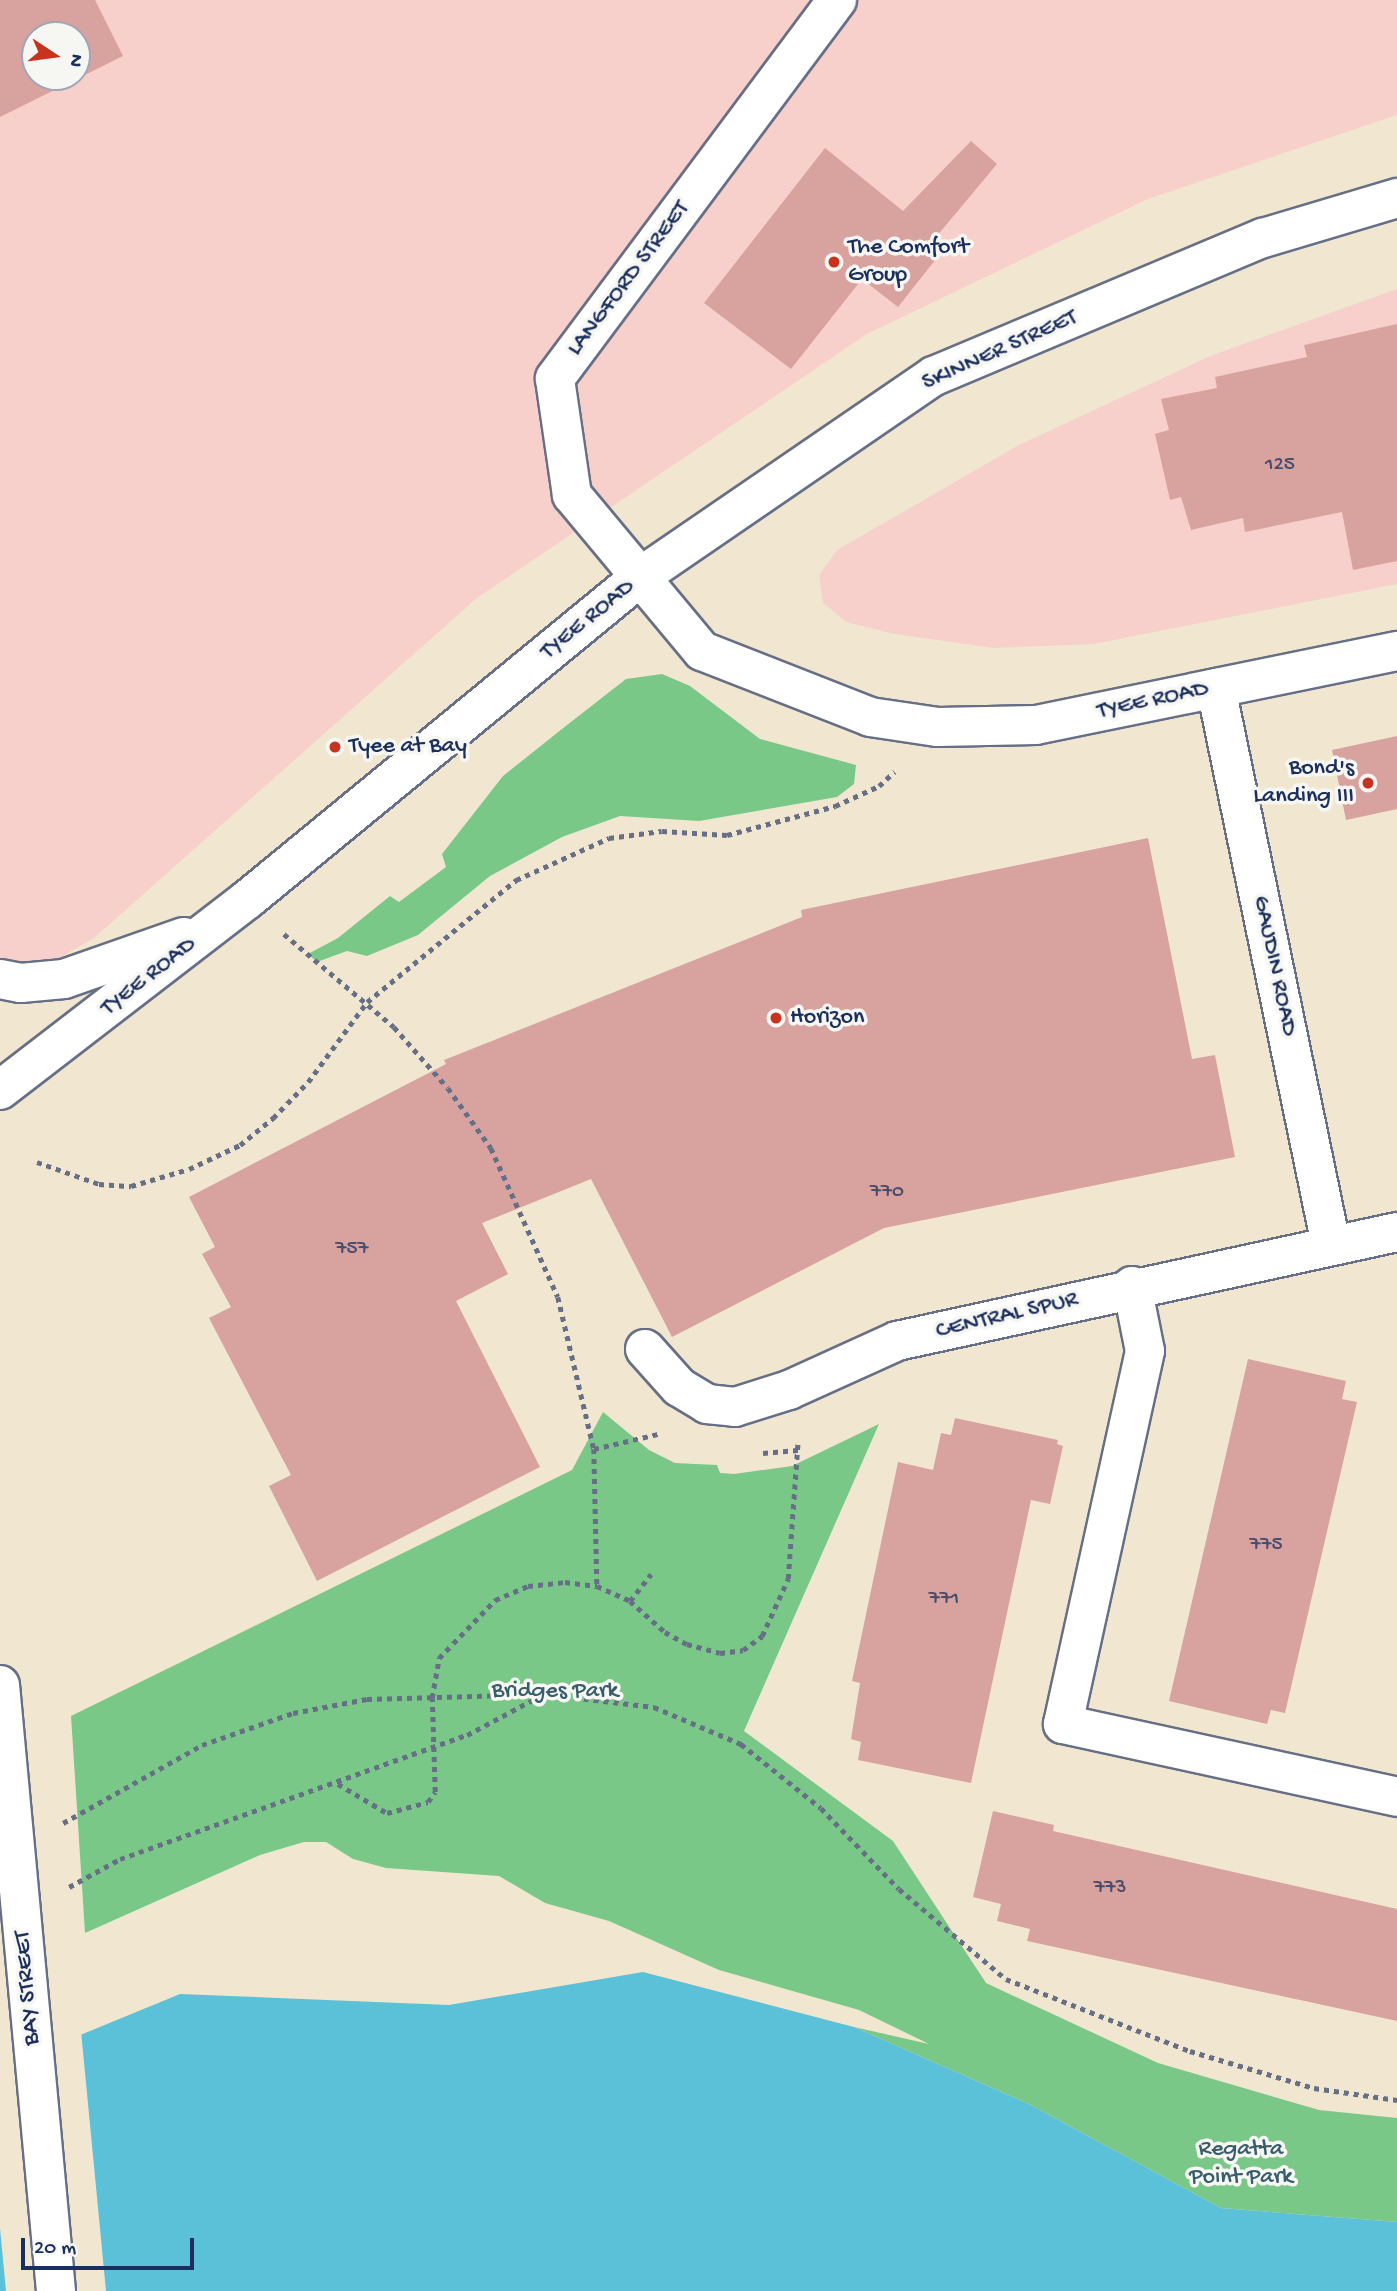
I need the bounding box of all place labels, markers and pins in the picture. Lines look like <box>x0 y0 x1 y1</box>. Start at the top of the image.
place label: The Comfort Group <box>848 234 969 290</box>
marker: The Comfort Group <box>826 254 842 270</box>
place label: Tyee at Bay <box>349 733 467 761</box>
marker: Tyee at Bay <box>327 739 343 755</box>
place label: Bond's Landing III <box>1253 755 1354 811</box>
marker: Bond's Landing III <box>1360 775 1376 791</box>
place label: Horizon <box>790 1004 864 1032</box>
marker: Horizon <box>768 1010 784 1026</box>

